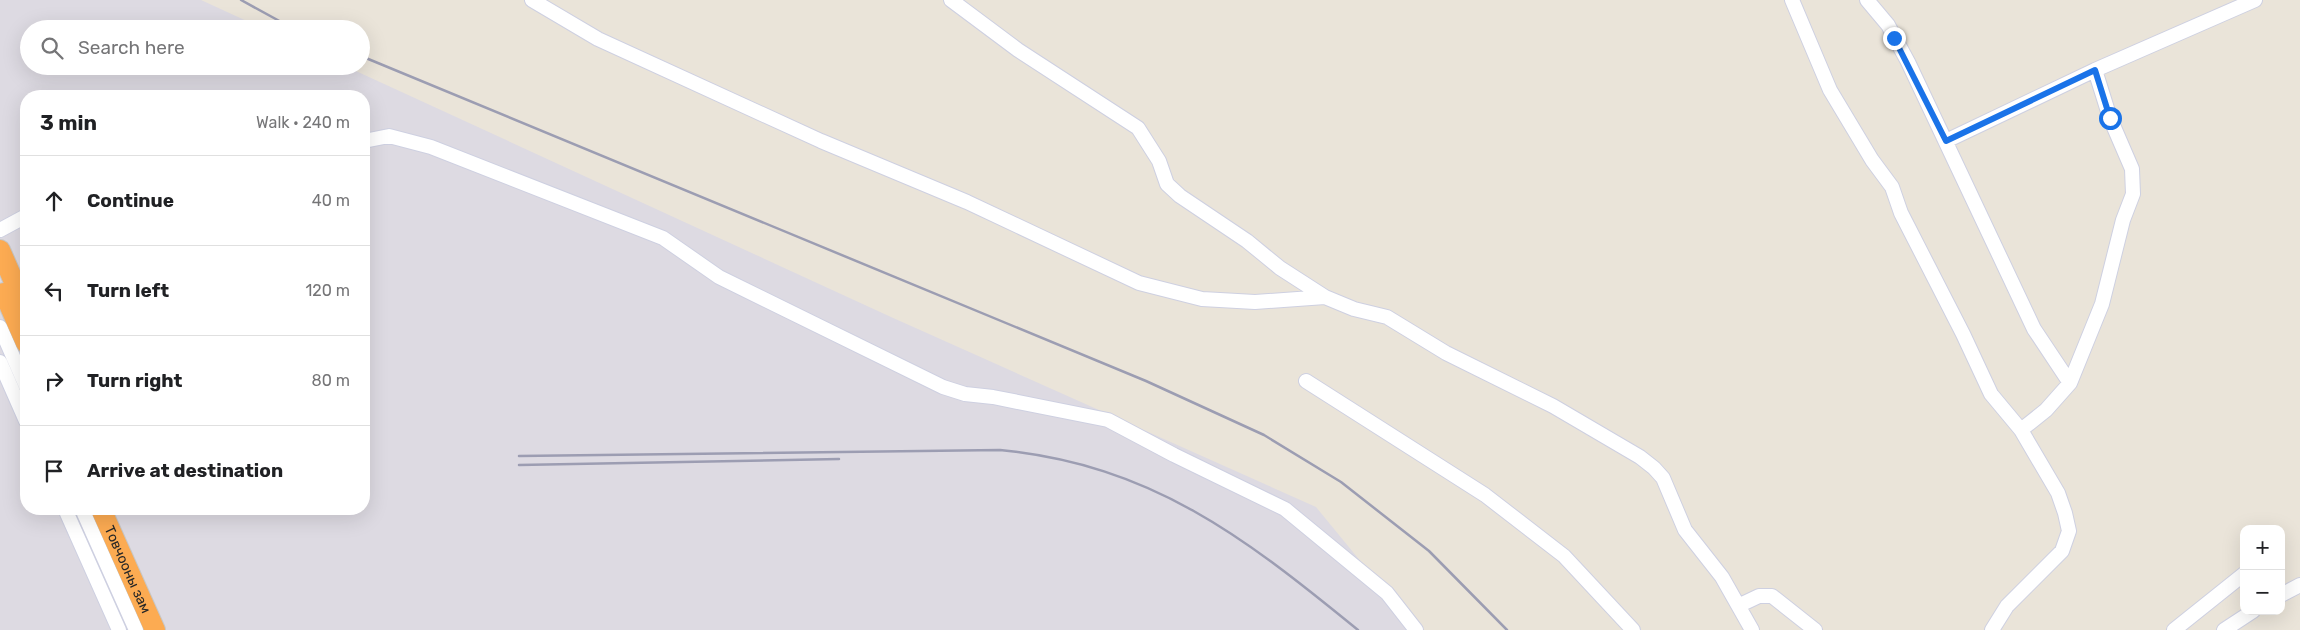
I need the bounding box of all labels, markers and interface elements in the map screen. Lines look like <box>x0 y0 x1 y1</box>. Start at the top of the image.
search box <box>20 20 370 75</box>
route end <box>1883 27 1906 50</box>
icon: search <box>38 34 66 62</box>
text: Search here <box>78 36 185 59</box>
route start <box>2099 107 2122 130</box>
text: 3 min <box>40 110 97 135</box>
text: Walk · 240 m <box>256 113 350 132</box>
icon: ahead <box>40 187 68 215</box>
text: Continue <box>87 189 174 212</box>
text: 40 m <box>312 191 350 210</box>
icon: left <box>40 277 68 305</box>
text: Turn left <box>87 279 169 302</box>
text: 120 m <box>305 281 350 300</box>
icon: right <box>40 367 68 395</box>
text: Turn right <box>87 369 182 392</box>
text: 80 m <box>312 371 350 390</box>
icon: arrive <box>40 457 68 485</box>
text: Arrive at destination <box>87 459 283 482</box>
street label: Товчооны зам <box>101 523 155 616</box>
map controls <box>2240 525 2285 615</box>
button: + <box>2240 525 2285 570</box>
button: − <box>2240 570 2285 615</box>

